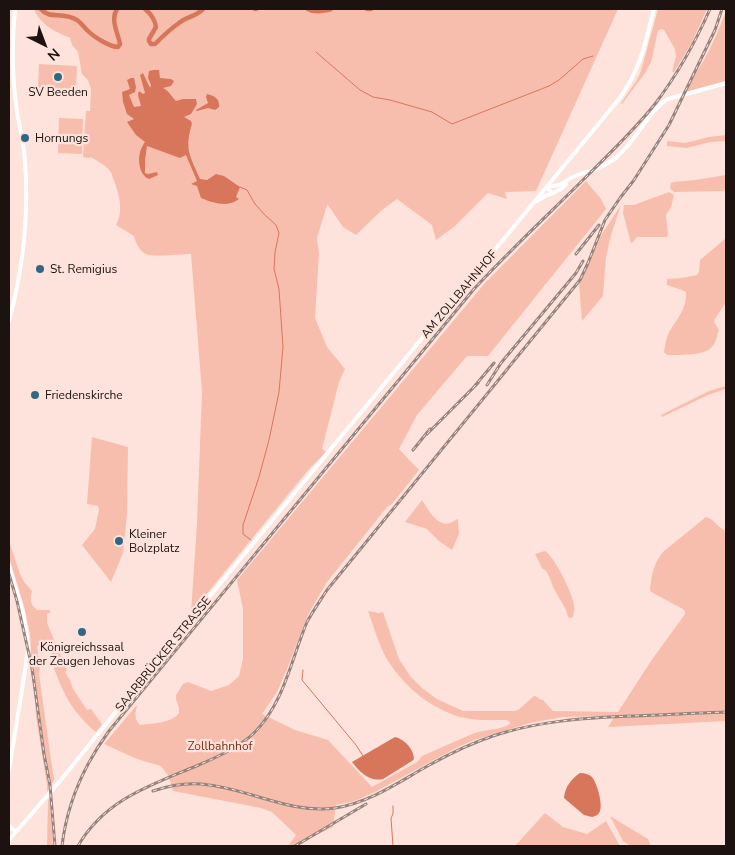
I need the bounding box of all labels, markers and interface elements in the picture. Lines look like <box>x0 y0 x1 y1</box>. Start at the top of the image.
north arrow <box>20 20 70 70</box>
text: N <box>43 44 64 65</box>
marker: SV Beeden <box>52 71 64 83</box>
place label: SV Beeden <box>28 84 88 100</box>
place label: Hornungs <box>35 130 88 146</box>
marker: Hornungs <box>19 132 31 144</box>
street label: AM ZOLLBAHNHOF <box>417 246 501 342</box>
place label: St. Remigius <box>50 261 117 277</box>
marker: St. Remigius <box>34 263 46 275</box>
place label: Friedenskirche <box>45 387 123 403</box>
marker: Friedenskirche <box>29 389 41 401</box>
place label: Kleiner Bolzplatz <box>129 526 180 556</box>
marker: Kleiner Bolzplatz <box>113 535 125 547</box>
street label: SAARBRÜCKER STRASSE <box>111 593 215 715</box>
marker: Königreichssaal der Zeugen Jehovas <box>76 626 88 638</box>
place label: Königreichssaal der Zeugen Jehovas <box>29 639 135 669</box>
park label: Zollbahnhof <box>187 738 254 754</box>

